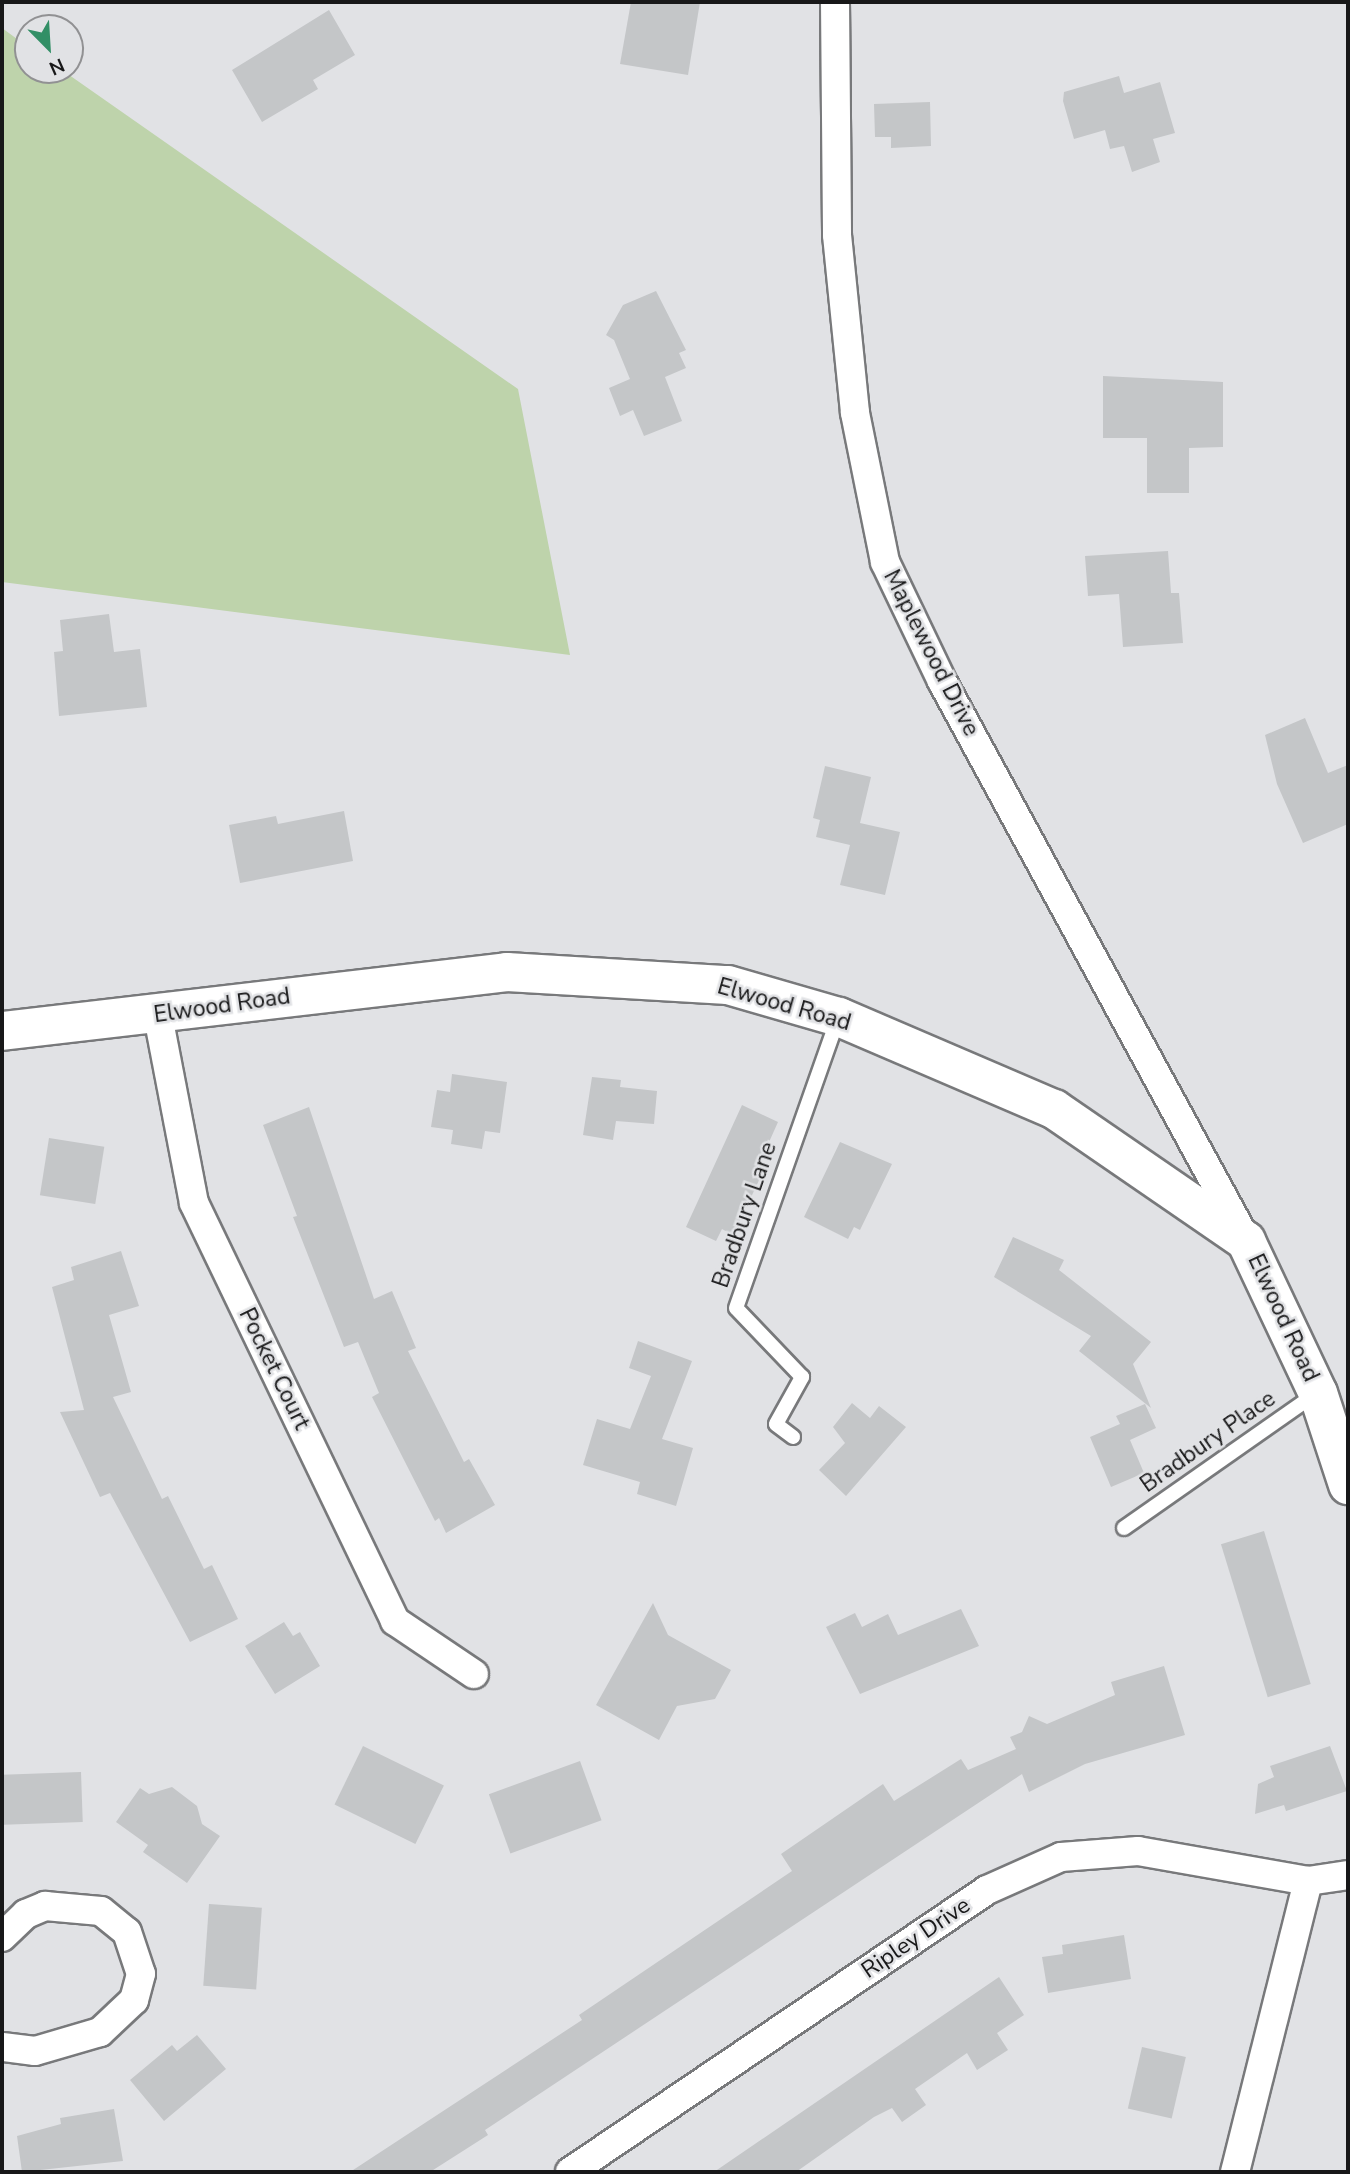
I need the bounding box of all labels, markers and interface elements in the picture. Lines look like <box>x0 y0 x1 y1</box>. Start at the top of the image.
north arrow <box>14 14 84 84</box>
text: N <box>45 52 69 81</box>
street label: Maplewood Drive <box>877 565 985 741</box>
street label: Elwood Road <box>714 973 854 1037</box>
street label: Elwood Road <box>152 983 292 1029</box>
street label: Bradbury Lane <box>707 1139 783 1291</box>
street label: Elwood Road <box>1241 1250 1325 1386</box>
street label: Pocket Court <box>233 1304 315 1434</box>
street label: Bradbury Place <box>1135 1385 1281 1499</box>
street label: Ripley Drive <box>856 1892 976 1984</box>

